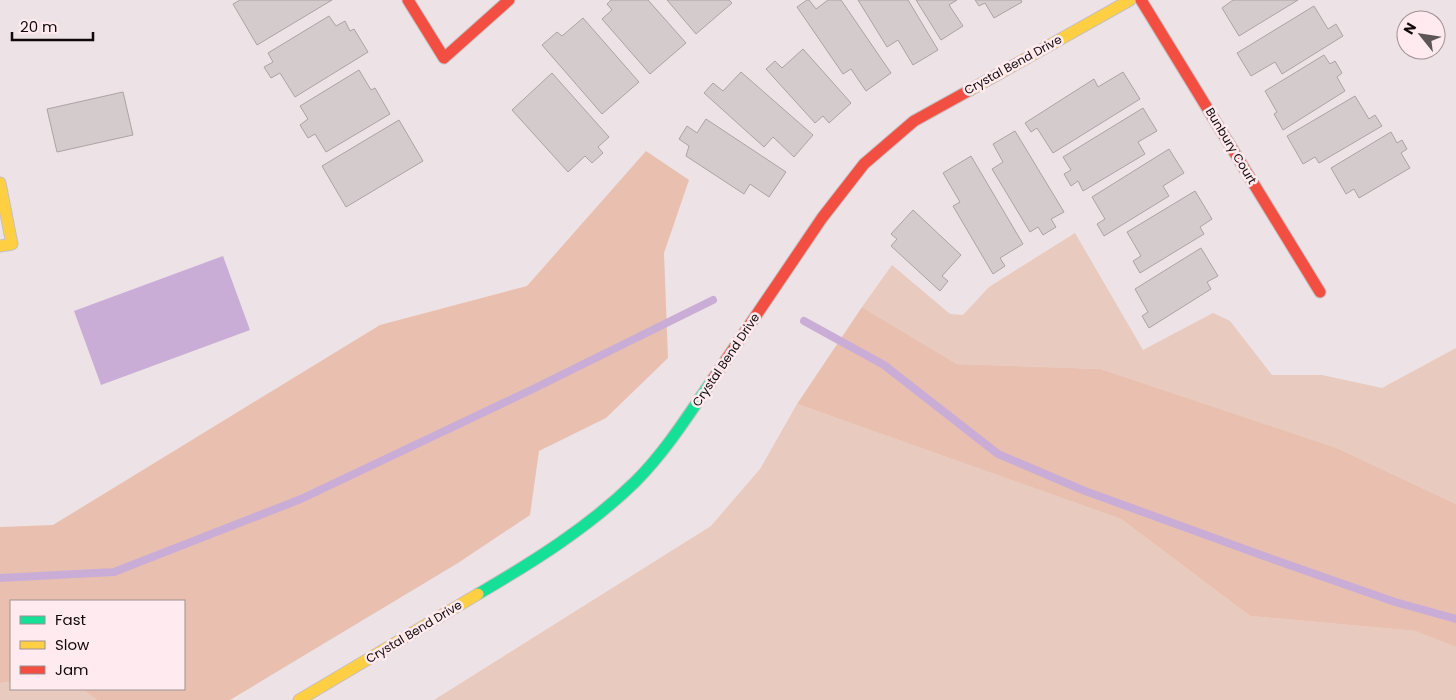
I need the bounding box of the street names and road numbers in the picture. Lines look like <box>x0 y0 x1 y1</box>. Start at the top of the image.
street label: Crystal Bend Drive <box>961 31 1065 98</box>
street label: Bunbury Court <box>1202 104 1261 187</box>
street label: Crystal Bend Drive <box>688 310 763 410</box>
street label: Crystal Bend Drive <box>363 596 465 667</box>

